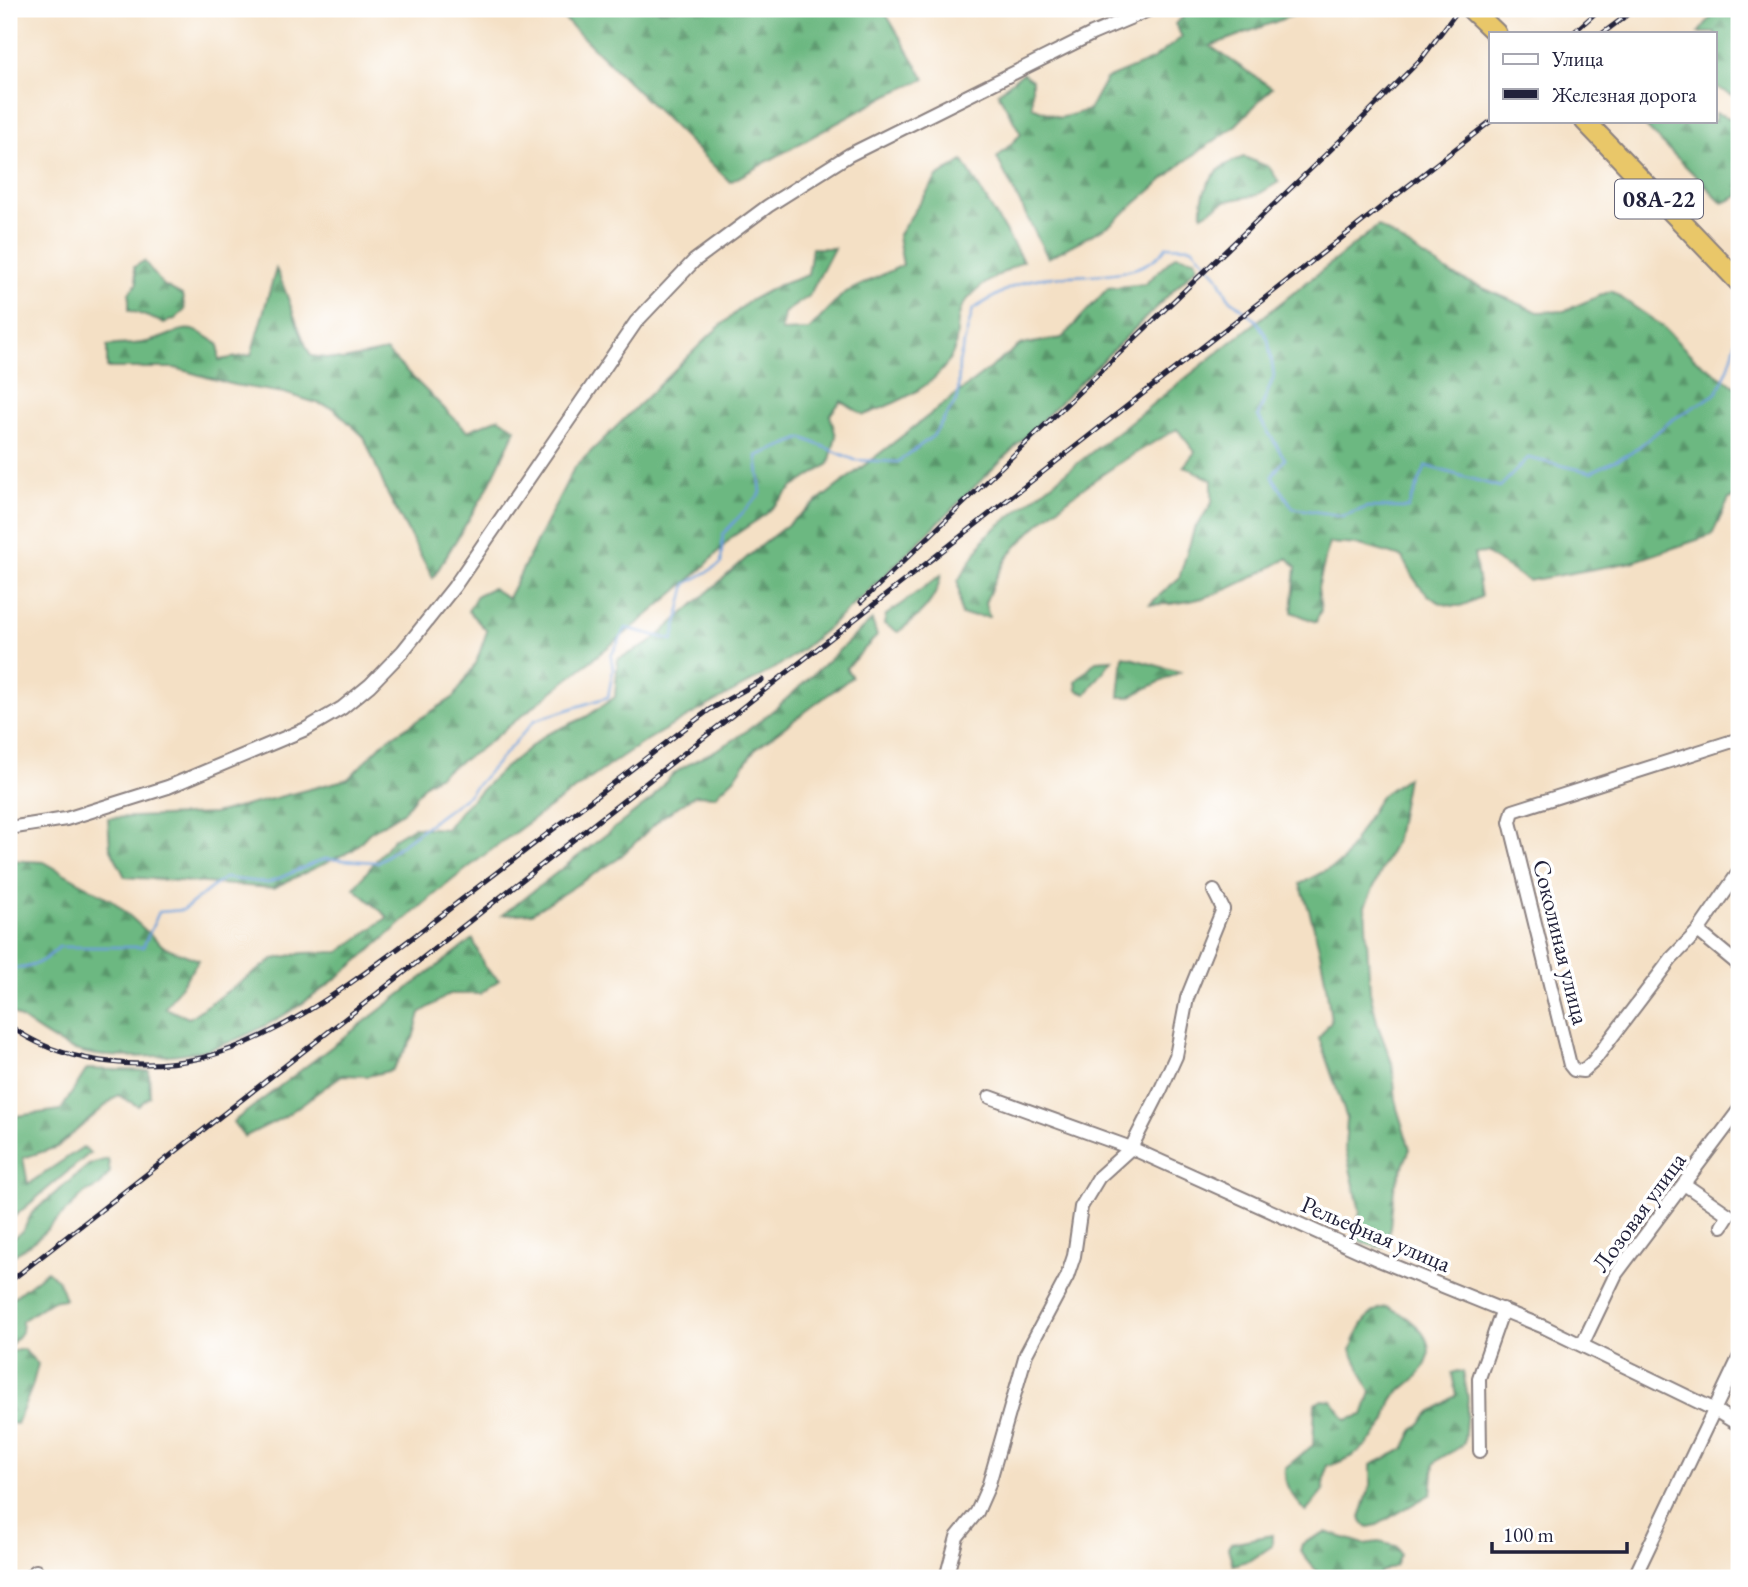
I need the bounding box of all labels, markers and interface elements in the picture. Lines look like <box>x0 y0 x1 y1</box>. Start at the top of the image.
legend <box>1489 32 1716 122</box>
text: Улица <box>1551 45 1604 72</box>
text: Железная дорога <box>1551 81 1697 108</box>
road number: 08А-22 <box>1615 180 1703 218</box>
street label: Соколиная улица <box>1526 856 1597 1028</box>
street label: Лозовая улица <box>1585 1145 1693 1278</box>
street label: Рельефная улица <box>1297 1188 1456 1279</box>
scale bar <box>1492 1510 1627 1554</box>
text: 100 m <box>1503 1521 1554 1548</box>

